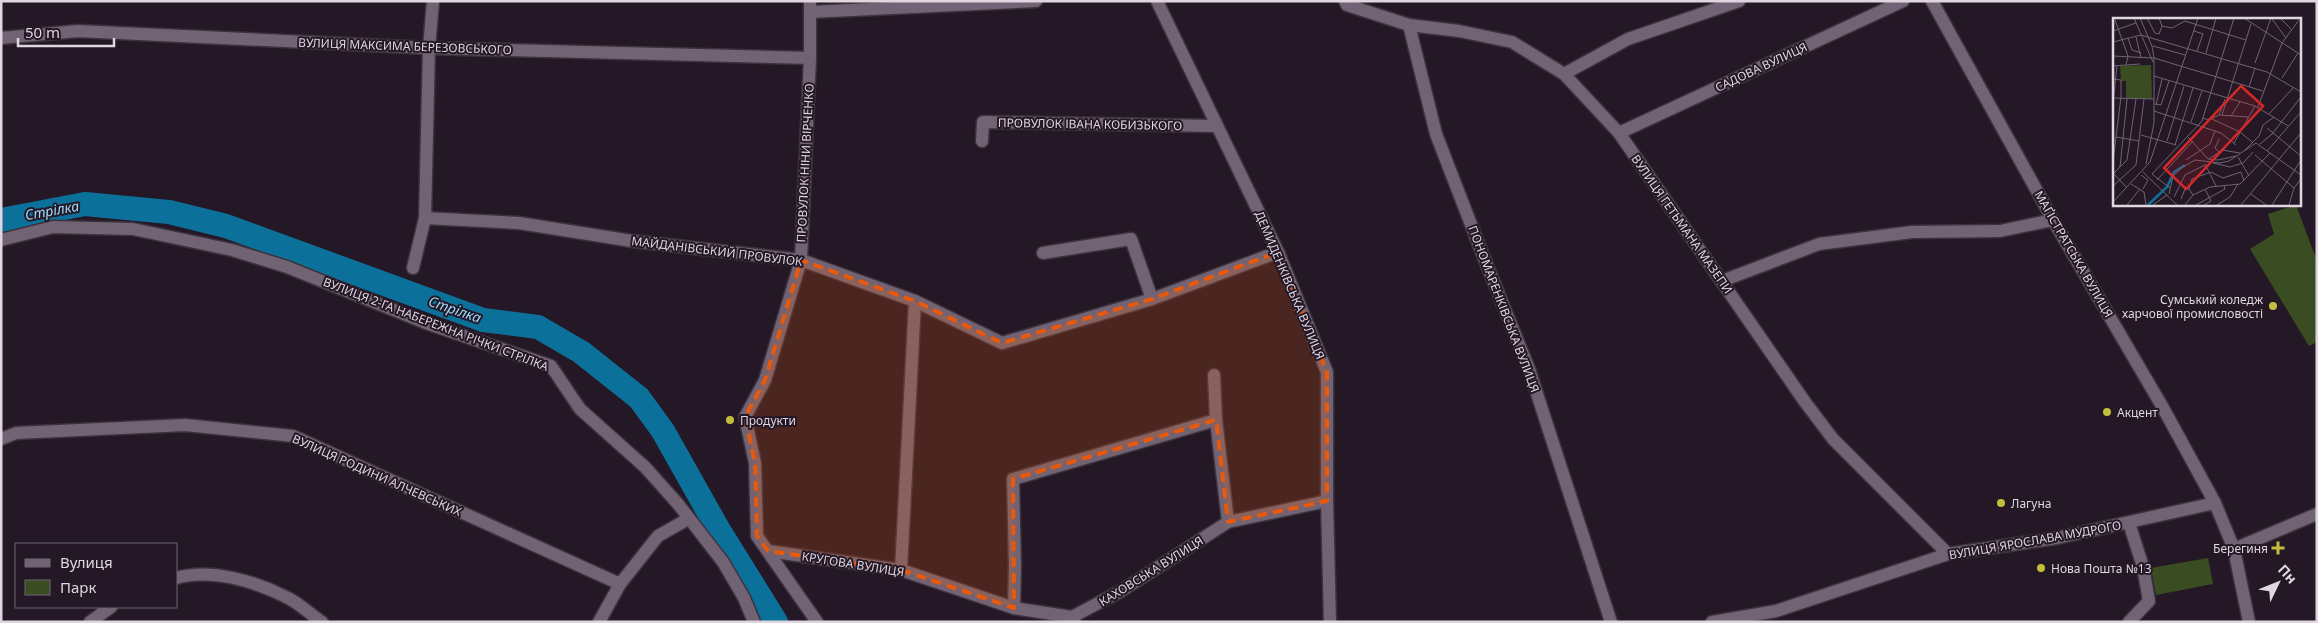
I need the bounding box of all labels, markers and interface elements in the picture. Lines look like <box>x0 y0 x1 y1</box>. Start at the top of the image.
scale bar <box>18 15 114 47</box>
inset map <box>2113 18 2300 205</box>
text: 50 m <box>25 22 60 42</box>
street label: ВУЛИЦЯ МАКСИМА БЕРЕЗОВСЬКОГО <box>298 34 512 58</box>
street label: САДОВА ВУЛИЦЯ <box>1712 38 1810 96</box>
street label: ПРОВУЛОК НІНИ ВІРЧЕНКО <box>792 83 818 243</box>
street label: ПРОВУЛОК ІВАНА КОБИЗЬКОГО <box>998 114 1182 134</box>
street label: ВУЛИЦЯ ГЕТЬМАНА МАЗЕПИ <box>1627 151 1737 297</box>
street label: МАҐІСТРАТСЬКА ВУЛИЦЯ <box>2031 187 2117 321</box>
water label: Стрілка <box>24 196 81 224</box>
street label: ДЕМИДЕНКІВСЬКА ВУЛИЦЯ <box>1251 208 1329 362</box>
street label: ПОНОМАРЕНКІВСЬКА ВУЛИЦЯ <box>1464 223 1544 395</box>
street label: МАЙДАНІВСЬКИЙ ПРОВУЛОК <box>631 232 804 270</box>
street label: ВУЛИЦЯ 2-ГА НАБЕРЕЖНА РІЧКИ СТРІЛКА <box>321 273 551 375</box>
water label: Стрілка <box>426 291 484 327</box>
place label: Сумський коледж харчової промисловості <box>2122 291 2264 322</box>
marker: Сумський коледж харчової промисловості <box>2267 300 2279 312</box>
place label: Акцент <box>2117 404 2158 421</box>
marker: Акцент <box>2101 406 2113 418</box>
place label: Продукти <box>740 412 796 429</box>
marker: Продукти <box>724 414 736 426</box>
street label: ВУЛИЦЯ РОДИНИ АЛЧЕВСЬКИХ <box>290 430 464 520</box>
place label: Лагуна <box>2011 495 2051 512</box>
marker: Лагуна <box>1995 497 2007 509</box>
street label: ВУЛИЦЯ ЯРОСЛАВА МУДРОГО <box>1947 516 2123 564</box>
street label: КАХОВСЬКА ВУЛИЦЯ <box>1096 532 1206 610</box>
place label: Берегиня <box>2213 540 2268 557</box>
marker: Берегиня <box>2272 542 2284 554</box>
legend <box>15 543 178 608</box>
street label: КРУГОВА ВУЛИЦЯ <box>801 548 905 580</box>
text: Вулиця <box>60 552 113 572</box>
north arrow <box>2253 558 2303 608</box>
place label: Нова Пошта №13 <box>2051 560 2152 577</box>
text: Пн <box>2274 560 2302 588</box>
marker: Нова Пошта №13 <box>2035 562 2047 574</box>
text: Парк <box>60 577 96 597</box>

